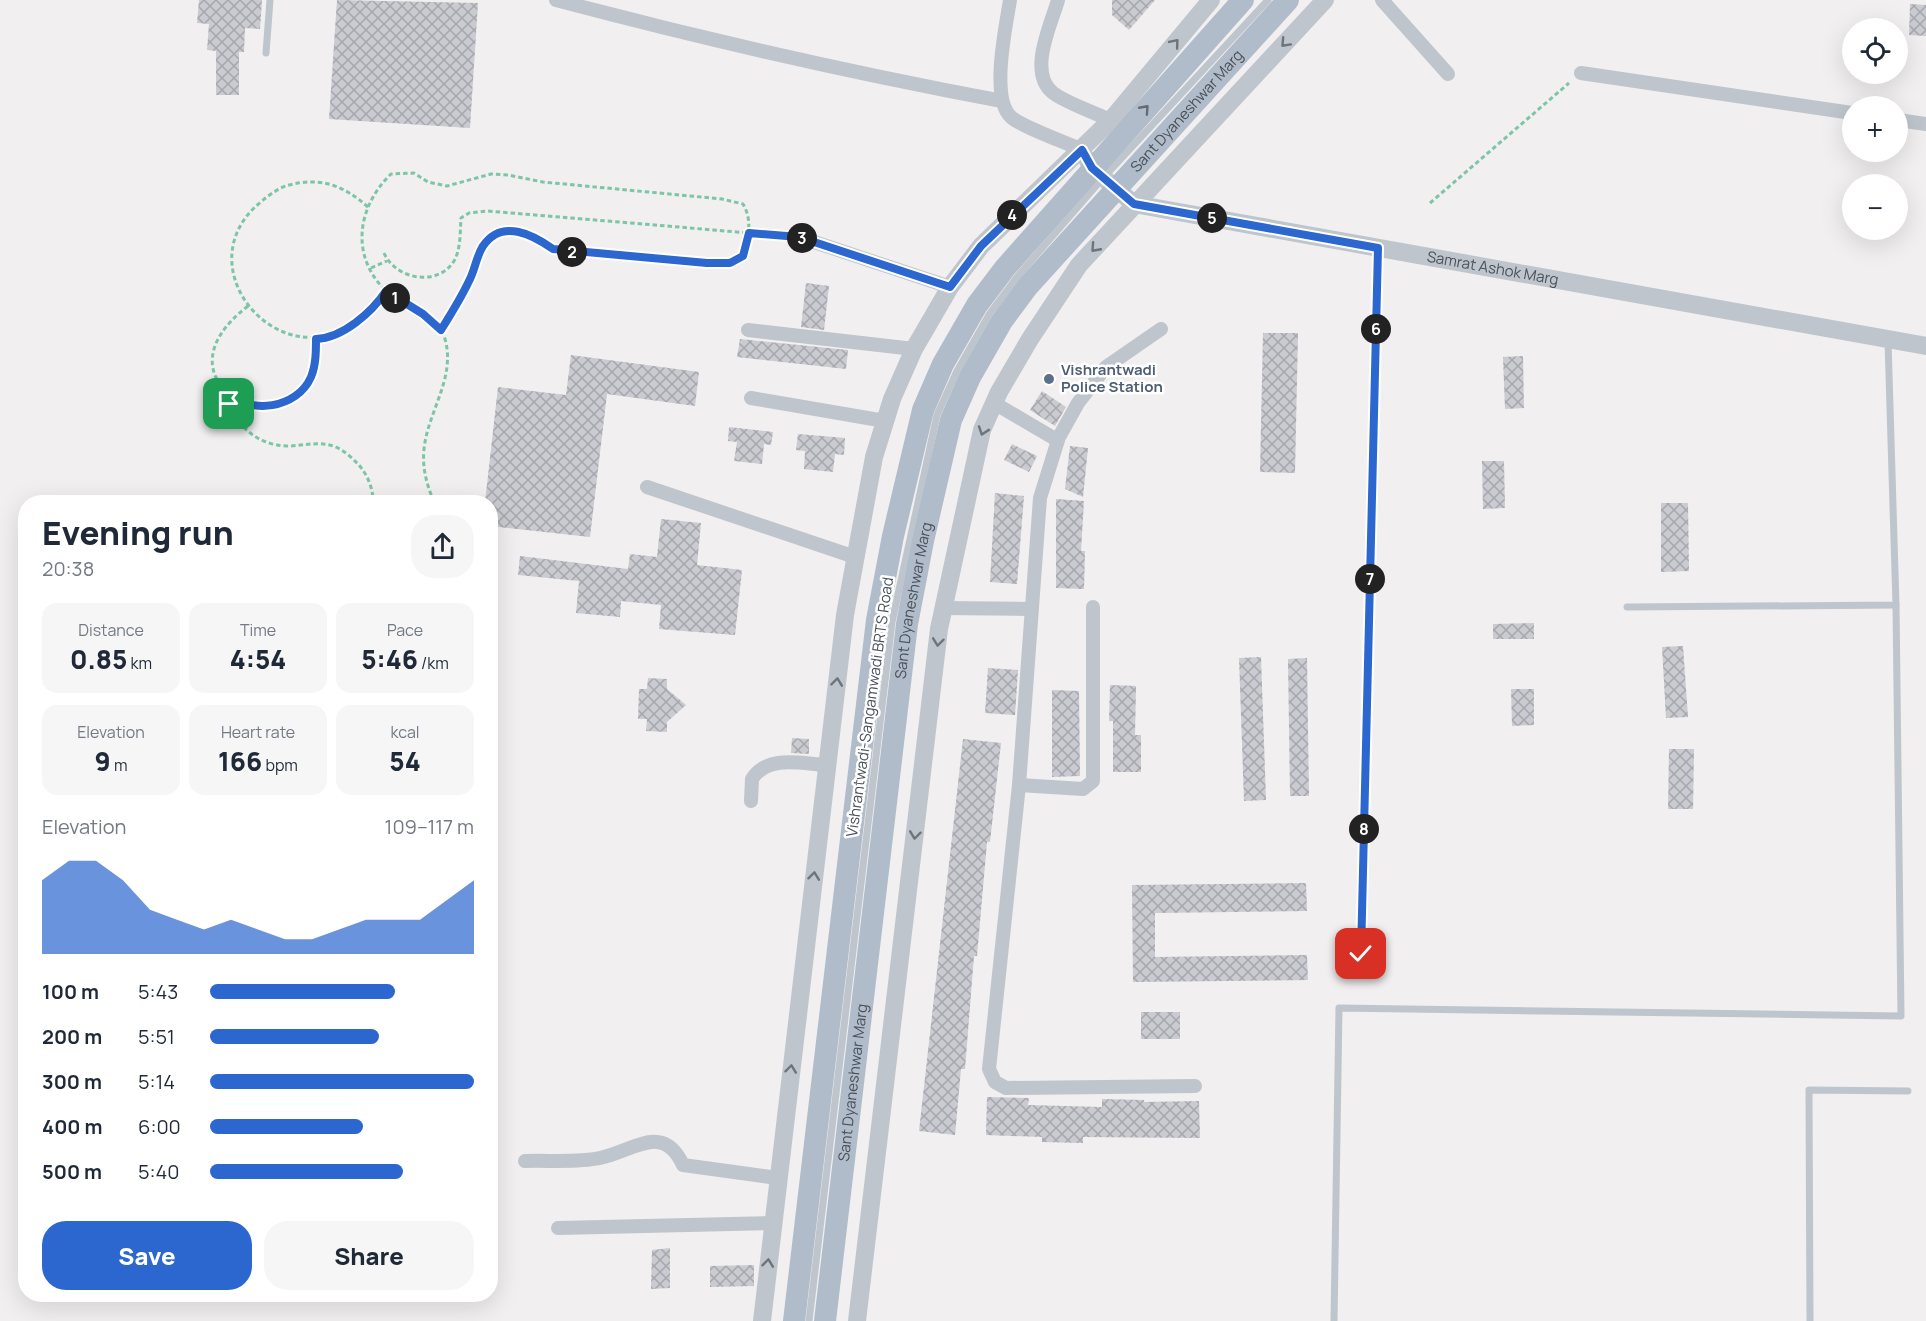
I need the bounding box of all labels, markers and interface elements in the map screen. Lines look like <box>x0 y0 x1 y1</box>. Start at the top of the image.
map controls <box>1842 18 1908 240</box>
button: locate <box>1842 18 1908 84</box>
one-way arrow <box>1281 36 1292 46</box>
one-way arrow <box>1168 39 1179 50</box>
street label: Sant Dyaneshwar Marg <box>1125 45 1248 177</box>
button: + <box>1842 96 1908 162</box>
one-way arrow <box>1138 105 1149 115</box>
button: − <box>1842 174 1908 240</box>
pin: 4 <box>997 200 1027 230</box>
pin: 5 <box>1197 203 1227 233</box>
text: 4 <box>1007 204 1017 226</box>
text: 5 <box>1207 207 1217 229</box>
pin: 3 <box>787 223 817 253</box>
text: 3 <box>797 227 807 249</box>
pin: 2 <box>557 237 587 267</box>
text: 2 <box>567 241 577 263</box>
one-way arrow <box>1091 241 1102 251</box>
street label: Samrat Ashok Marg <box>1425 246 1560 290</box>
pin: 1 <box>380 283 410 313</box>
text: 1 <box>391 287 399 309</box>
pin: 6 <box>1361 314 1391 344</box>
text: 6 <box>1371 318 1381 340</box>
place label: Vishrantwadi Police Station <box>1061 359 1163 397</box>
marker: Vishrantwadi Police Station <box>1042 372 1056 386</box>
pin <box>203 378 254 429</box>
icon: arrive <box>212 387 245 420</box>
one-way arrow <box>977 425 990 435</box>
text: Evening run <box>42 510 234 555</box>
button: share <box>411 515 474 578</box>
street label: Sant Dyaneshwar Marg <box>890 520 937 680</box>
text: 20:38 <box>42 555 94 582</box>
pin: 7 <box>1355 564 1385 594</box>
text: 7 <box>1366 568 1374 590</box>
street label: Vishrantwadi-Sangamwadi BRTS Road <box>841 576 898 838</box>
text: Distance <box>78 619 144 641</box>
text: Time <box>240 619 276 641</box>
text: Pace <box>387 619 423 641</box>
one-way arrow <box>932 637 944 646</box>
text: 0.85 <box>70 641 127 677</box>
text: 4:54 <box>230 641 286 677</box>
text: 5:46 <box>361 641 418 677</box>
text: km <box>127 652 152 674</box>
text: /km <box>418 652 449 674</box>
one-way arrow <box>830 677 843 687</box>
text: Elevation <box>77 721 145 743</box>
text: Heart rate <box>221 721 295 743</box>
text: kcal <box>390 721 420 743</box>
text: 9 <box>95 743 111 779</box>
text: 166 <box>218 743 262 779</box>
text: 54 <box>389 743 421 779</box>
text: m <box>111 754 127 776</box>
text: bpm <box>262 754 298 776</box>
text: Elevation <box>42 813 126 840</box>
text: 109–117 m <box>385 813 474 840</box>
pin: 8 <box>1349 814 1379 844</box>
text: 8 <box>1359 818 1369 840</box>
one-way arrow <box>909 831 922 840</box>
one-way arrow <box>807 871 820 880</box>
pin <box>1335 928 1386 979</box>
icon: check <box>1344 937 1377 970</box>
text: 100 m <box>42 978 99 1005</box>
text: 5:43 <box>138 978 178 1005</box>
street label: Sant Dyaneshwar Marg <box>833 1002 872 1163</box>
text: 200 m <box>42 1023 102 1050</box>
text: 5:51 <box>138 1023 175 1050</box>
one-way arrow <box>784 1065 797 1074</box>
text: 300 m <box>42 1068 102 1095</box>
text: 5:14 <box>138 1068 175 1095</box>
text: 400 m <box>42 1113 102 1140</box>
text: 6:00 <box>138 1113 181 1140</box>
text: 500 m <box>42 1158 102 1185</box>
text: 5:40 <box>138 1158 180 1185</box>
button: Save <box>42 1221 252 1290</box>
button: Share <box>264 1221 474 1290</box>
one-way arrow <box>762 1258 774 1267</box>

